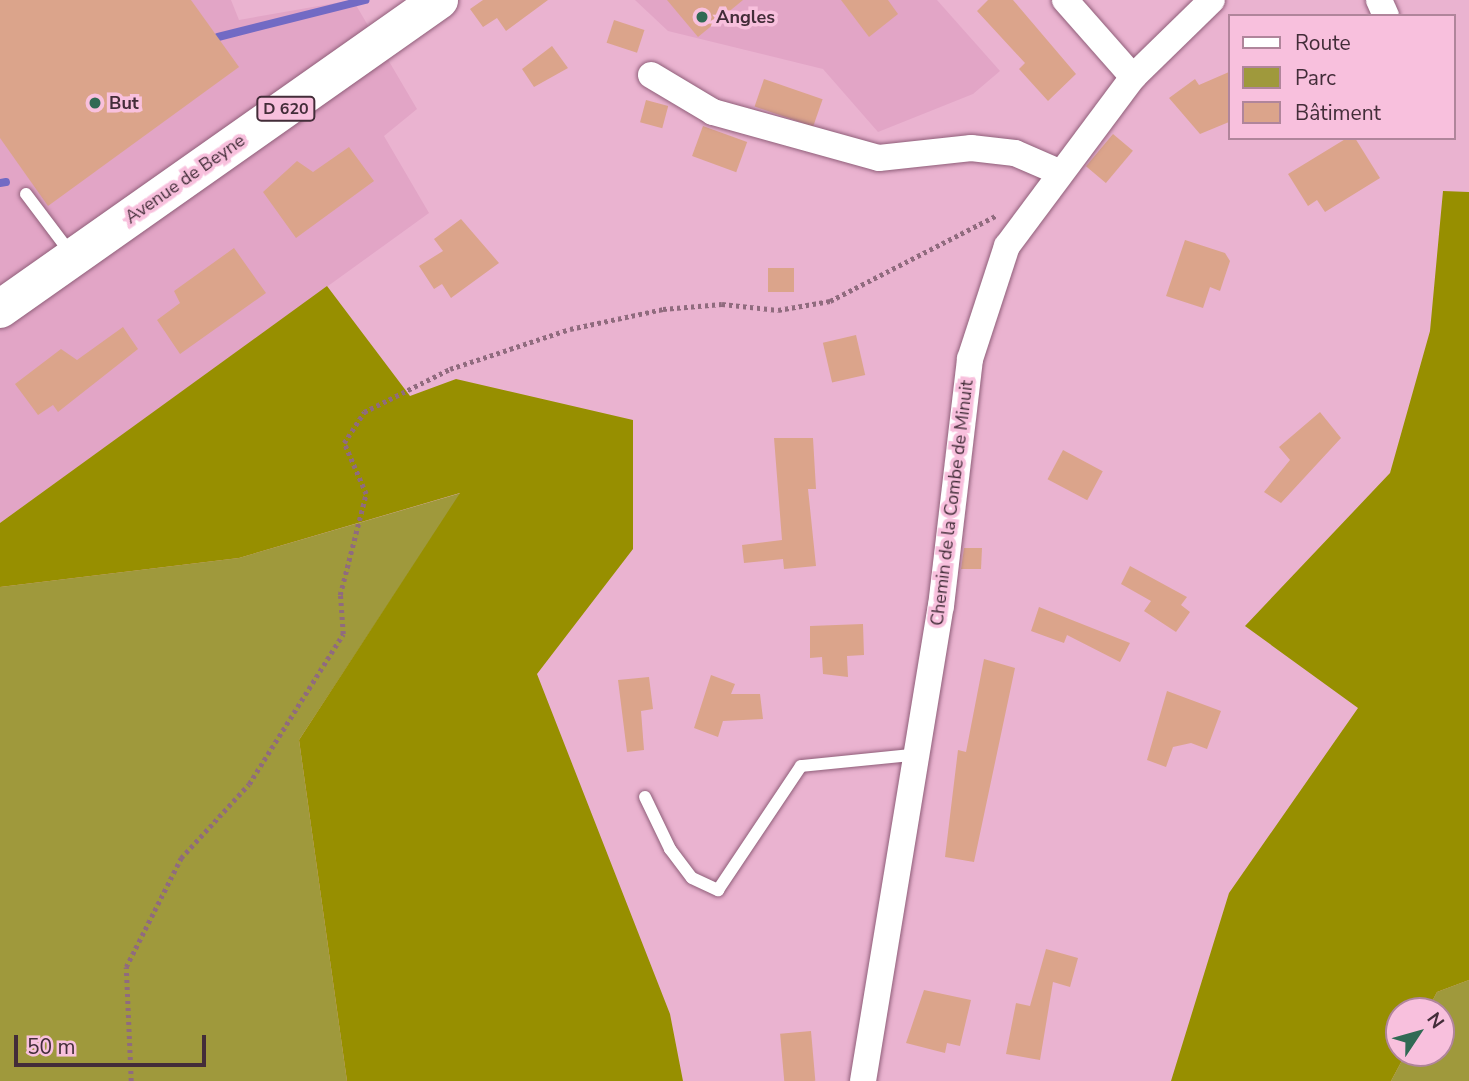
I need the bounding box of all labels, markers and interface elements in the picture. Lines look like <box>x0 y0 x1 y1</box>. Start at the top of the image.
place label: Angles <box>716 6 775 28</box>
marker: Angles <box>694 9 710 25</box>
legend <box>1228 14 1455 140</box>
text: Route <box>1295 29 1351 57</box>
text: Parc <box>1295 64 1336 92</box>
place label: But <box>109 92 139 114</box>
marker: But <box>87 95 103 111</box>
road number: D 620 <box>256 96 316 122</box>
text: Bâtiment <box>1295 99 1381 127</box>
street label: Avenue de Beyne <box>121 130 249 228</box>
street label: Chemin de la Combe de Minuit <box>926 379 978 627</box>
north arrow <box>1385 997 1455 1067</box>
text: N <box>1421 1007 1450 1034</box>
scale bar <box>18 1021 210 1066</box>
text: 50 m <box>27 1033 76 1061</box>

